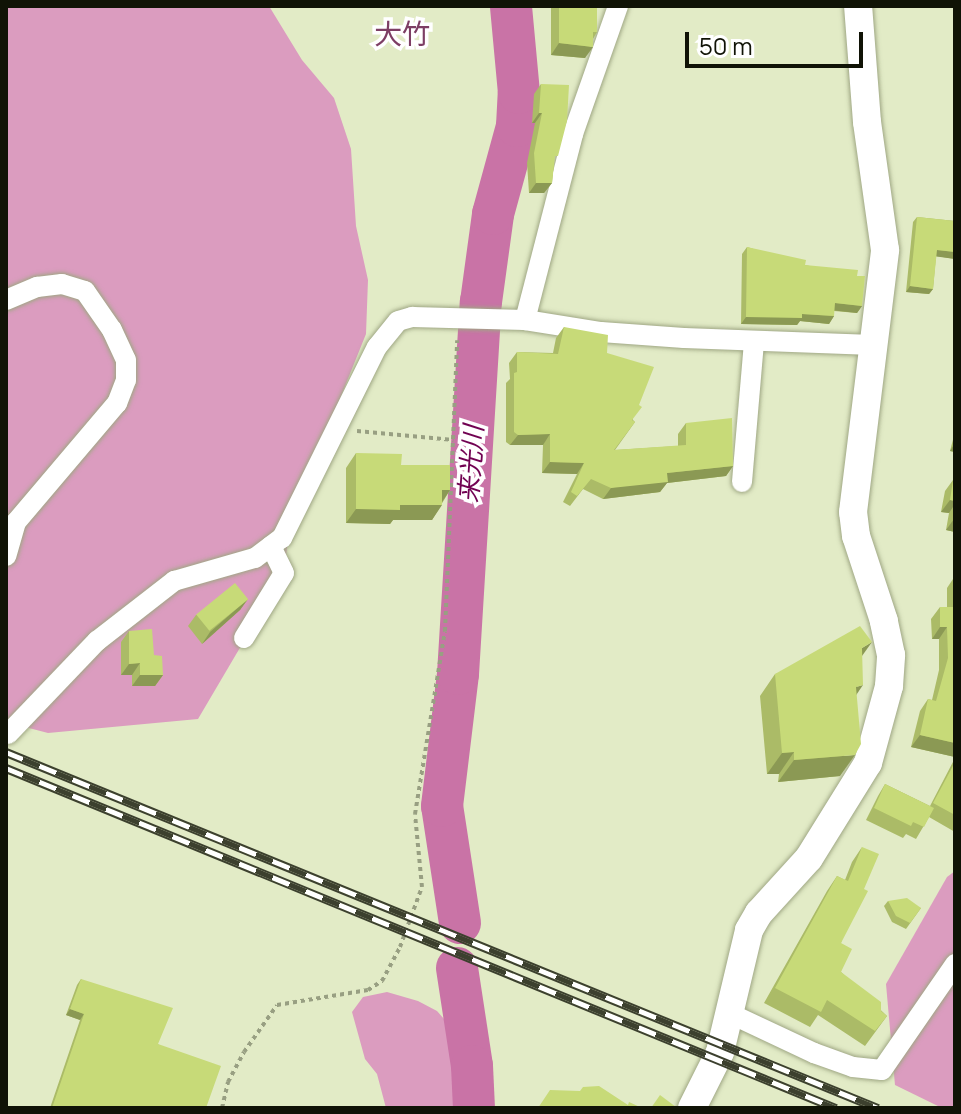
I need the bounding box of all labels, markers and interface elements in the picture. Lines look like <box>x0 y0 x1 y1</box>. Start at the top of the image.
district label: 大竹 <box>374 16 430 50</box>
scale bar <box>689 16 867 66</box>
text: 50 m <box>699 29 753 62</box>
water label: 来光川 <box>453 424 489 504</box>

